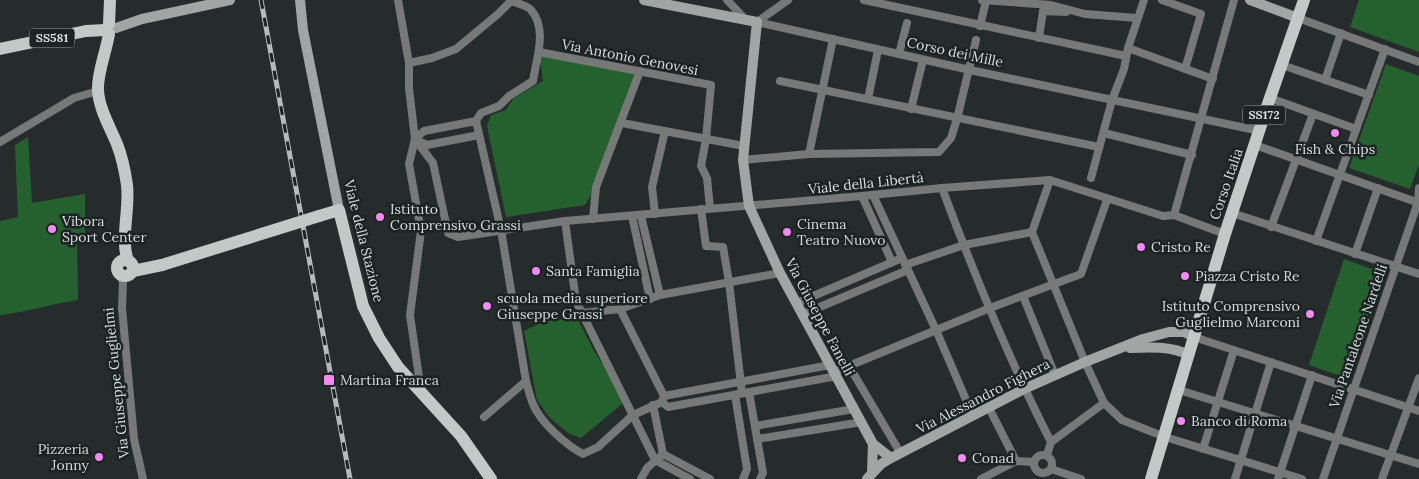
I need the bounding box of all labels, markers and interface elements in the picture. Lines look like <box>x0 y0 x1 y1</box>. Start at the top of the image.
road number: SS581 <box>30 28 74 48</box>
street label: Corso dei Mille <box>905 33 1005 71</box>
street label: Via Antonio Genovesi <box>559 35 700 79</box>
road number: SS172 <box>1243 106 1285 124</box>
marker: Fish & Chips <box>1329 127 1341 139</box>
place label: Fish & Chips <box>1295 140 1375 158</box>
street label: Corso Italia <box>1205 146 1247 222</box>
street label: Viale della Libertà <box>806 168 925 198</box>
street label: Viale della Stazione <box>340 177 388 304</box>
place label: Istituto Comprensivo Grassi <box>390 200 521 234</box>
marker: Istituto Comprensivo Grassi <box>374 211 386 223</box>
place label: Vibora Sport Center <box>61 212 146 246</box>
place label: Cinema Teatro Nuovo <box>797 215 886 249</box>
marker: Vibora Sport Center <box>46 223 58 235</box>
marker: Cinema Teatro Nuovo <box>781 226 793 238</box>
place label: Cristo Re <box>1151 238 1211 256</box>
marker: Cristo Re <box>1135 241 1147 253</box>
street label: Via Giuseppe Fanelli <box>781 254 859 379</box>
place label: Santa Famiglia <box>546 262 640 280</box>
street label: Via Pantaleone Nardelli <box>1325 262 1391 411</box>
marker: Santa Famiglia <box>530 265 542 277</box>
place label: Piazza Cristo Re <box>1195 267 1300 285</box>
marker: Piazza Cristo Re <box>1179 270 1191 282</box>
place label: scuola media superiore Giuseppe Grassi <box>497 289 648 323</box>
place label: Istituto Comprensivo Guglielmo Marconi <box>1162 297 1300 331</box>
marker: scuola media superiore Giuseppe Grassi <box>481 300 493 312</box>
street label: Via Giuseppe Guglielmi <box>99 307 133 460</box>
marker: Istituto Comprensivo Guglielmo Marconi <box>1304 308 1316 320</box>
street label: Via Alessandro Fighera <box>912 354 1053 438</box>
place label: Martina Franca <box>340 371 439 389</box>
marker: Martina Franca <box>322 373 336 387</box>
place label: Banco di Roma <box>1191 412 1287 430</box>
marker: Banco di Roma <box>1175 415 1187 427</box>
place label: Pizzeria Jonny <box>38 440 90 474</box>
place label: Conad <box>972 449 1014 467</box>
marker: Pizzeria Jonny <box>93 451 105 463</box>
marker: Conad <box>956 452 968 464</box>

